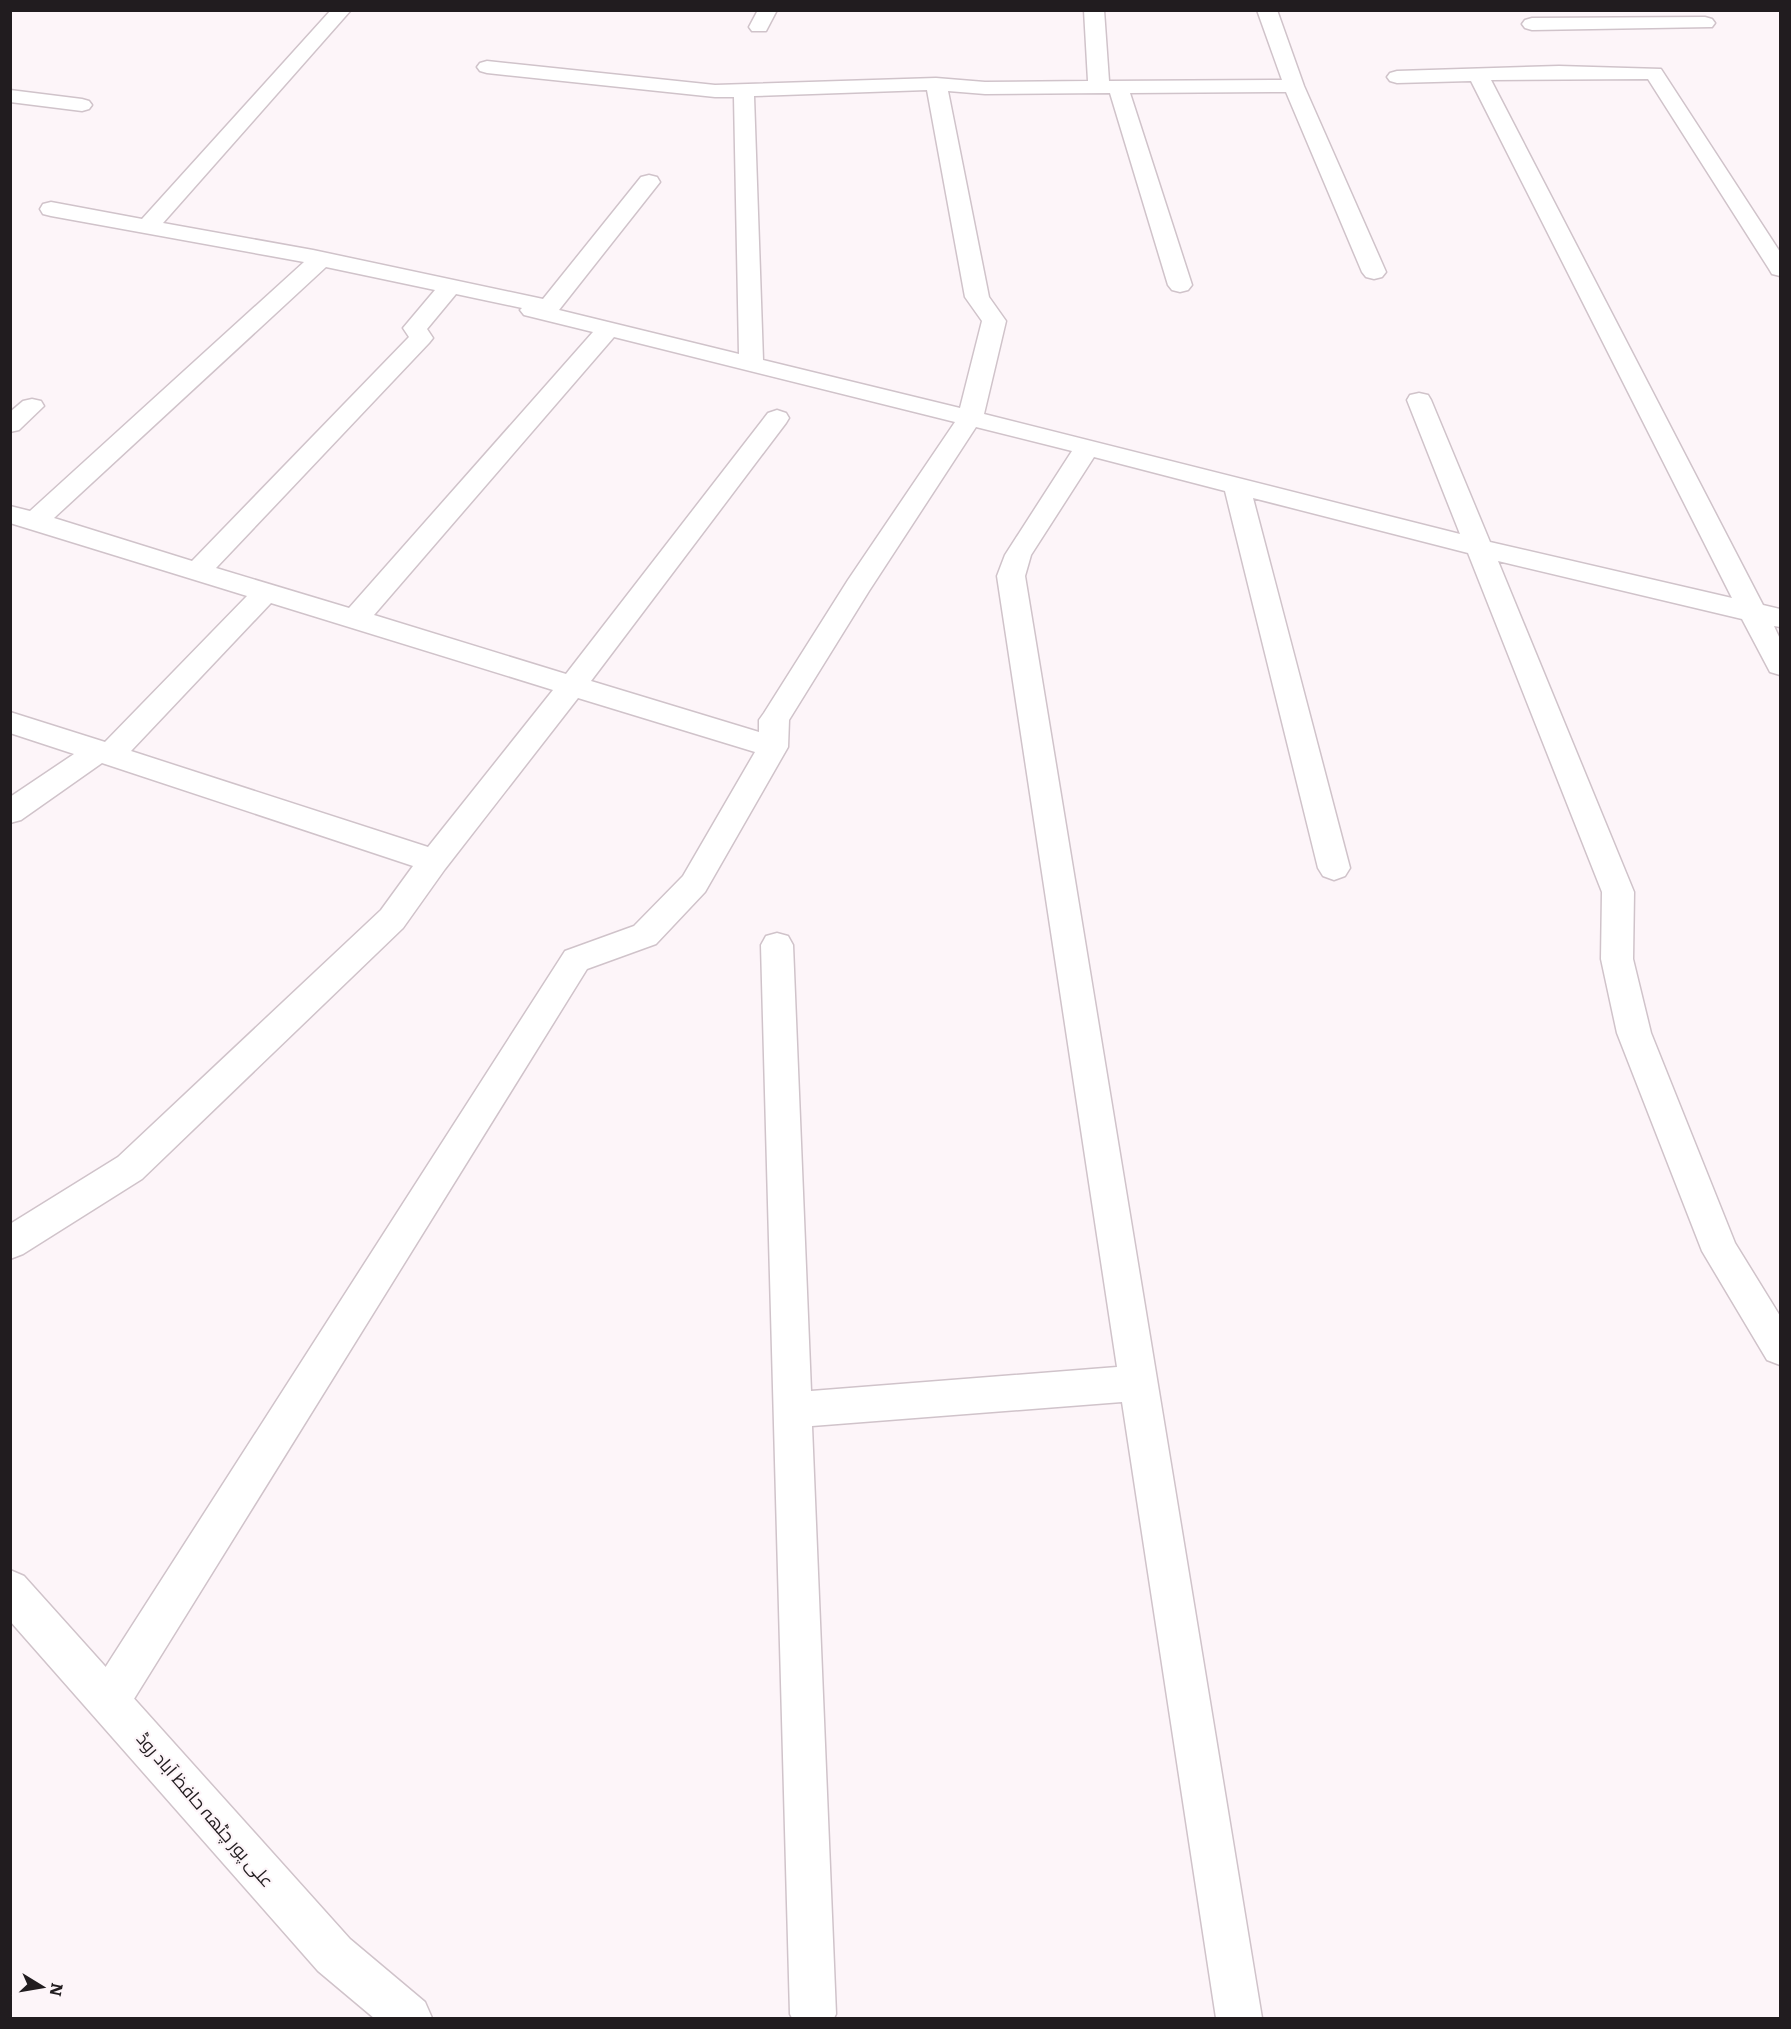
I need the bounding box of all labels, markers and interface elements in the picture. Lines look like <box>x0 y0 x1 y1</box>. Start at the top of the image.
street label: علی پور چٹھہ حافظ آباد روڈ <box>131 1725 281 1893</box>
north arrow <box>12 1957 72 2017</box>
text: N <box>45 1981 71 1999</box>

